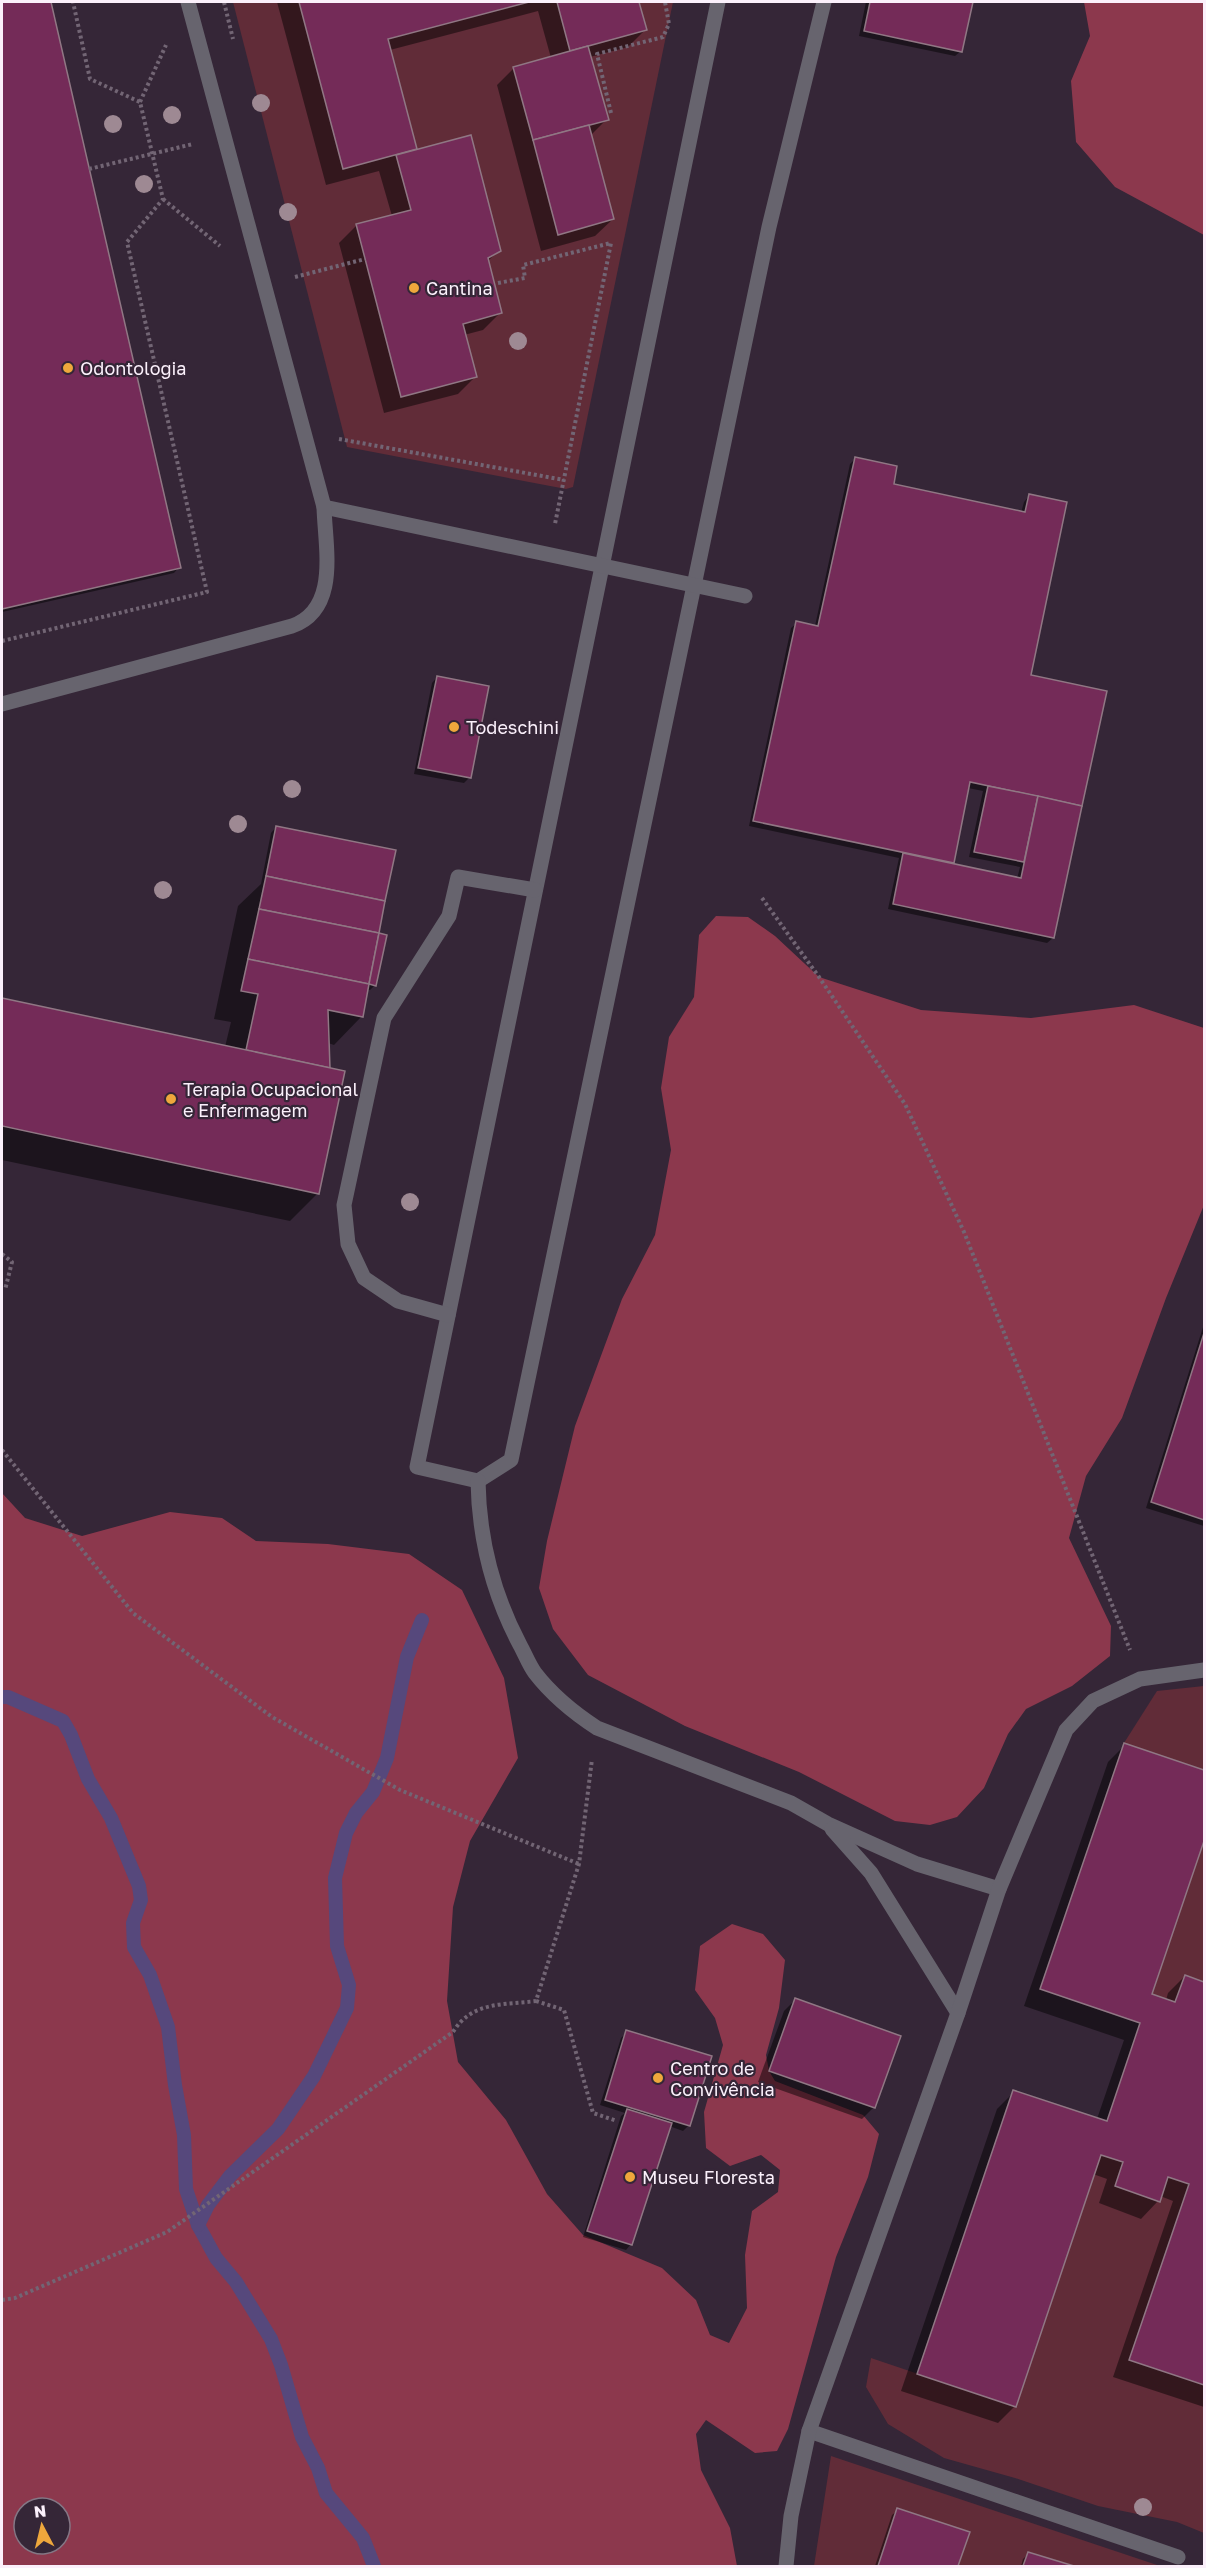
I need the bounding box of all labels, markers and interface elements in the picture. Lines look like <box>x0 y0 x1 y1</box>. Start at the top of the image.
place label: Cantina <box>426 277 493 299</box>
marker: Cantina <box>407 281 421 295</box>
place label: Odontologia <box>80 357 187 379</box>
marker: Odontologia <box>61 361 75 375</box>
place label: Todeschini <box>466 716 559 738</box>
marker: Todeschini <box>447 720 461 734</box>
place label: Terapia Ocupacional e Enfermagem <box>183 1078 358 1121</box>
marker: Terapia Ocupacional e Enfermagem <box>164 1092 178 1106</box>
place label: Centro de Convivência <box>670 2057 775 2100</box>
marker: Centro de Convivência <box>651 2071 665 2085</box>
place label: Museu Floresta <box>642 2166 775 2188</box>
marker: Museu Floresta <box>623 2170 637 2184</box>
north arrow <box>12 2496 72 2556</box>
text: N <box>33 2500 47 2522</box>

